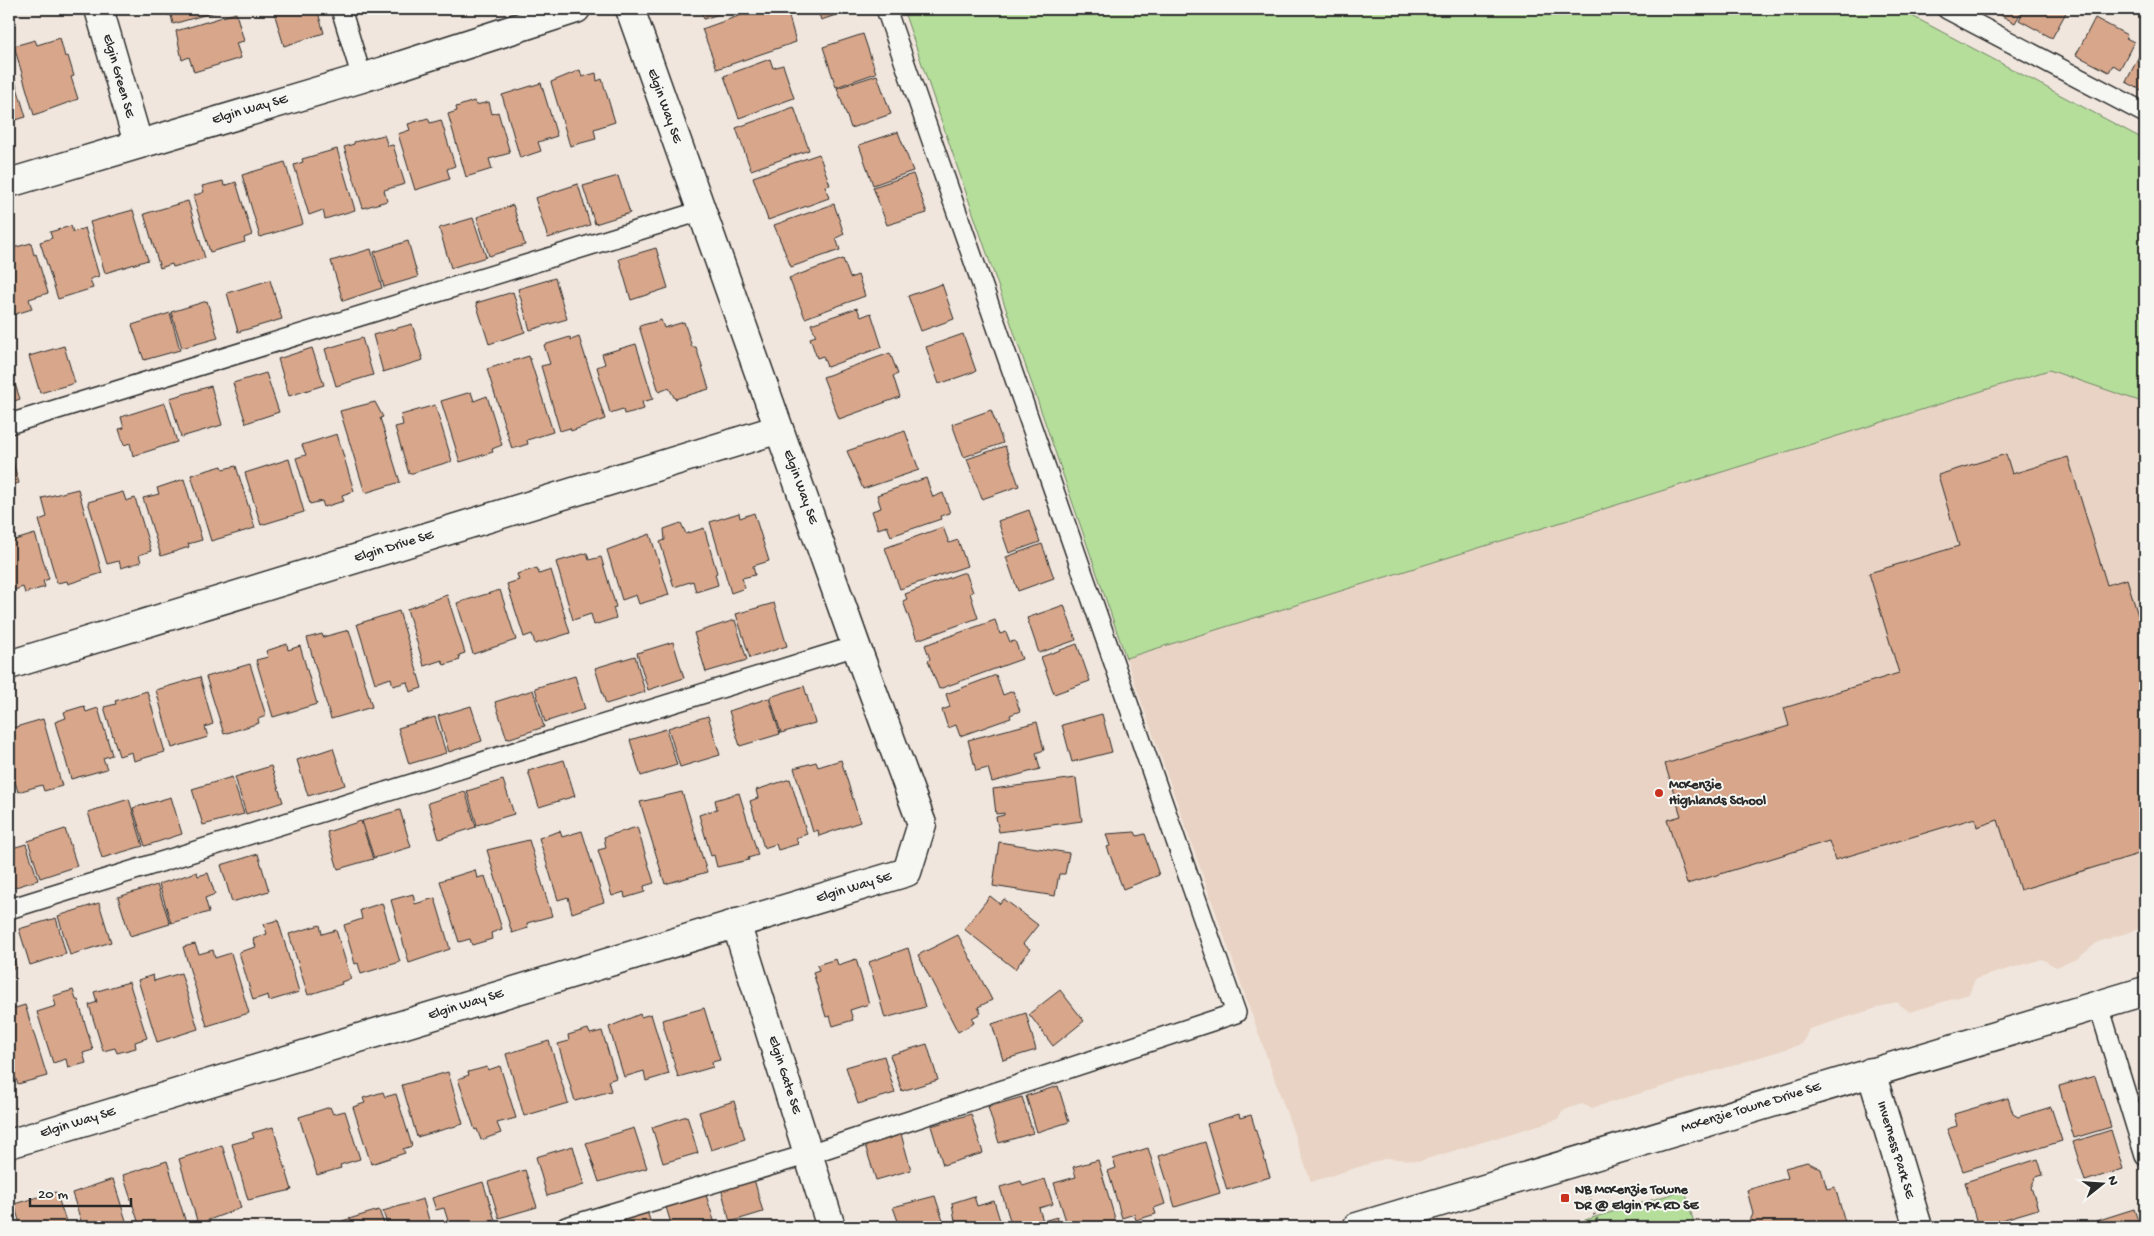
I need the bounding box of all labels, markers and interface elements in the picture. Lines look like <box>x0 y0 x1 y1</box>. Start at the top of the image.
street label: Elgin Green SE <box>98 32 138 121</box>
street label: Elgin Way SE <box>643 67 686 147</box>
street label: Elgin Way SE <box>210 91 291 129</box>
street label: Elgin Way SE <box>779 448 822 528</box>
street label: Elgin Drive SE <box>352 527 437 567</box>
place label: McKenzie Highlands School <box>1669 777 1766 810</box>
marker: McKenzie Highlands School <box>1653 787 1665 799</box>
street label: Elgin Way SE <box>814 868 895 908</box>
street label: Elgin Way SE <box>426 985 507 1025</box>
street label: Elgin Gate SE <box>763 1034 805 1117</box>
street label: McKenzie Towne Drive SE <box>1679 1078 1824 1137</box>
street label: Inverness Park SE <box>1872 1099 1918 1202</box>
street label: Elgin Way SE <box>38 1103 119 1143</box>
north arrow <box>2076 1158 2126 1208</box>
text: N <box>2103 1174 2122 1188</box>
scale bar <box>30 1176 131 1208</box>
place label: NB McKenzie Towne DR @ Elgin PK RD SE <box>1573 1182 1700 1215</box>
text: 20 m <box>38 1186 68 1204</box>
marker: NB McKenzie Towne DR @ Elgin PK RD SE <box>1559 1192 1571 1204</box>

